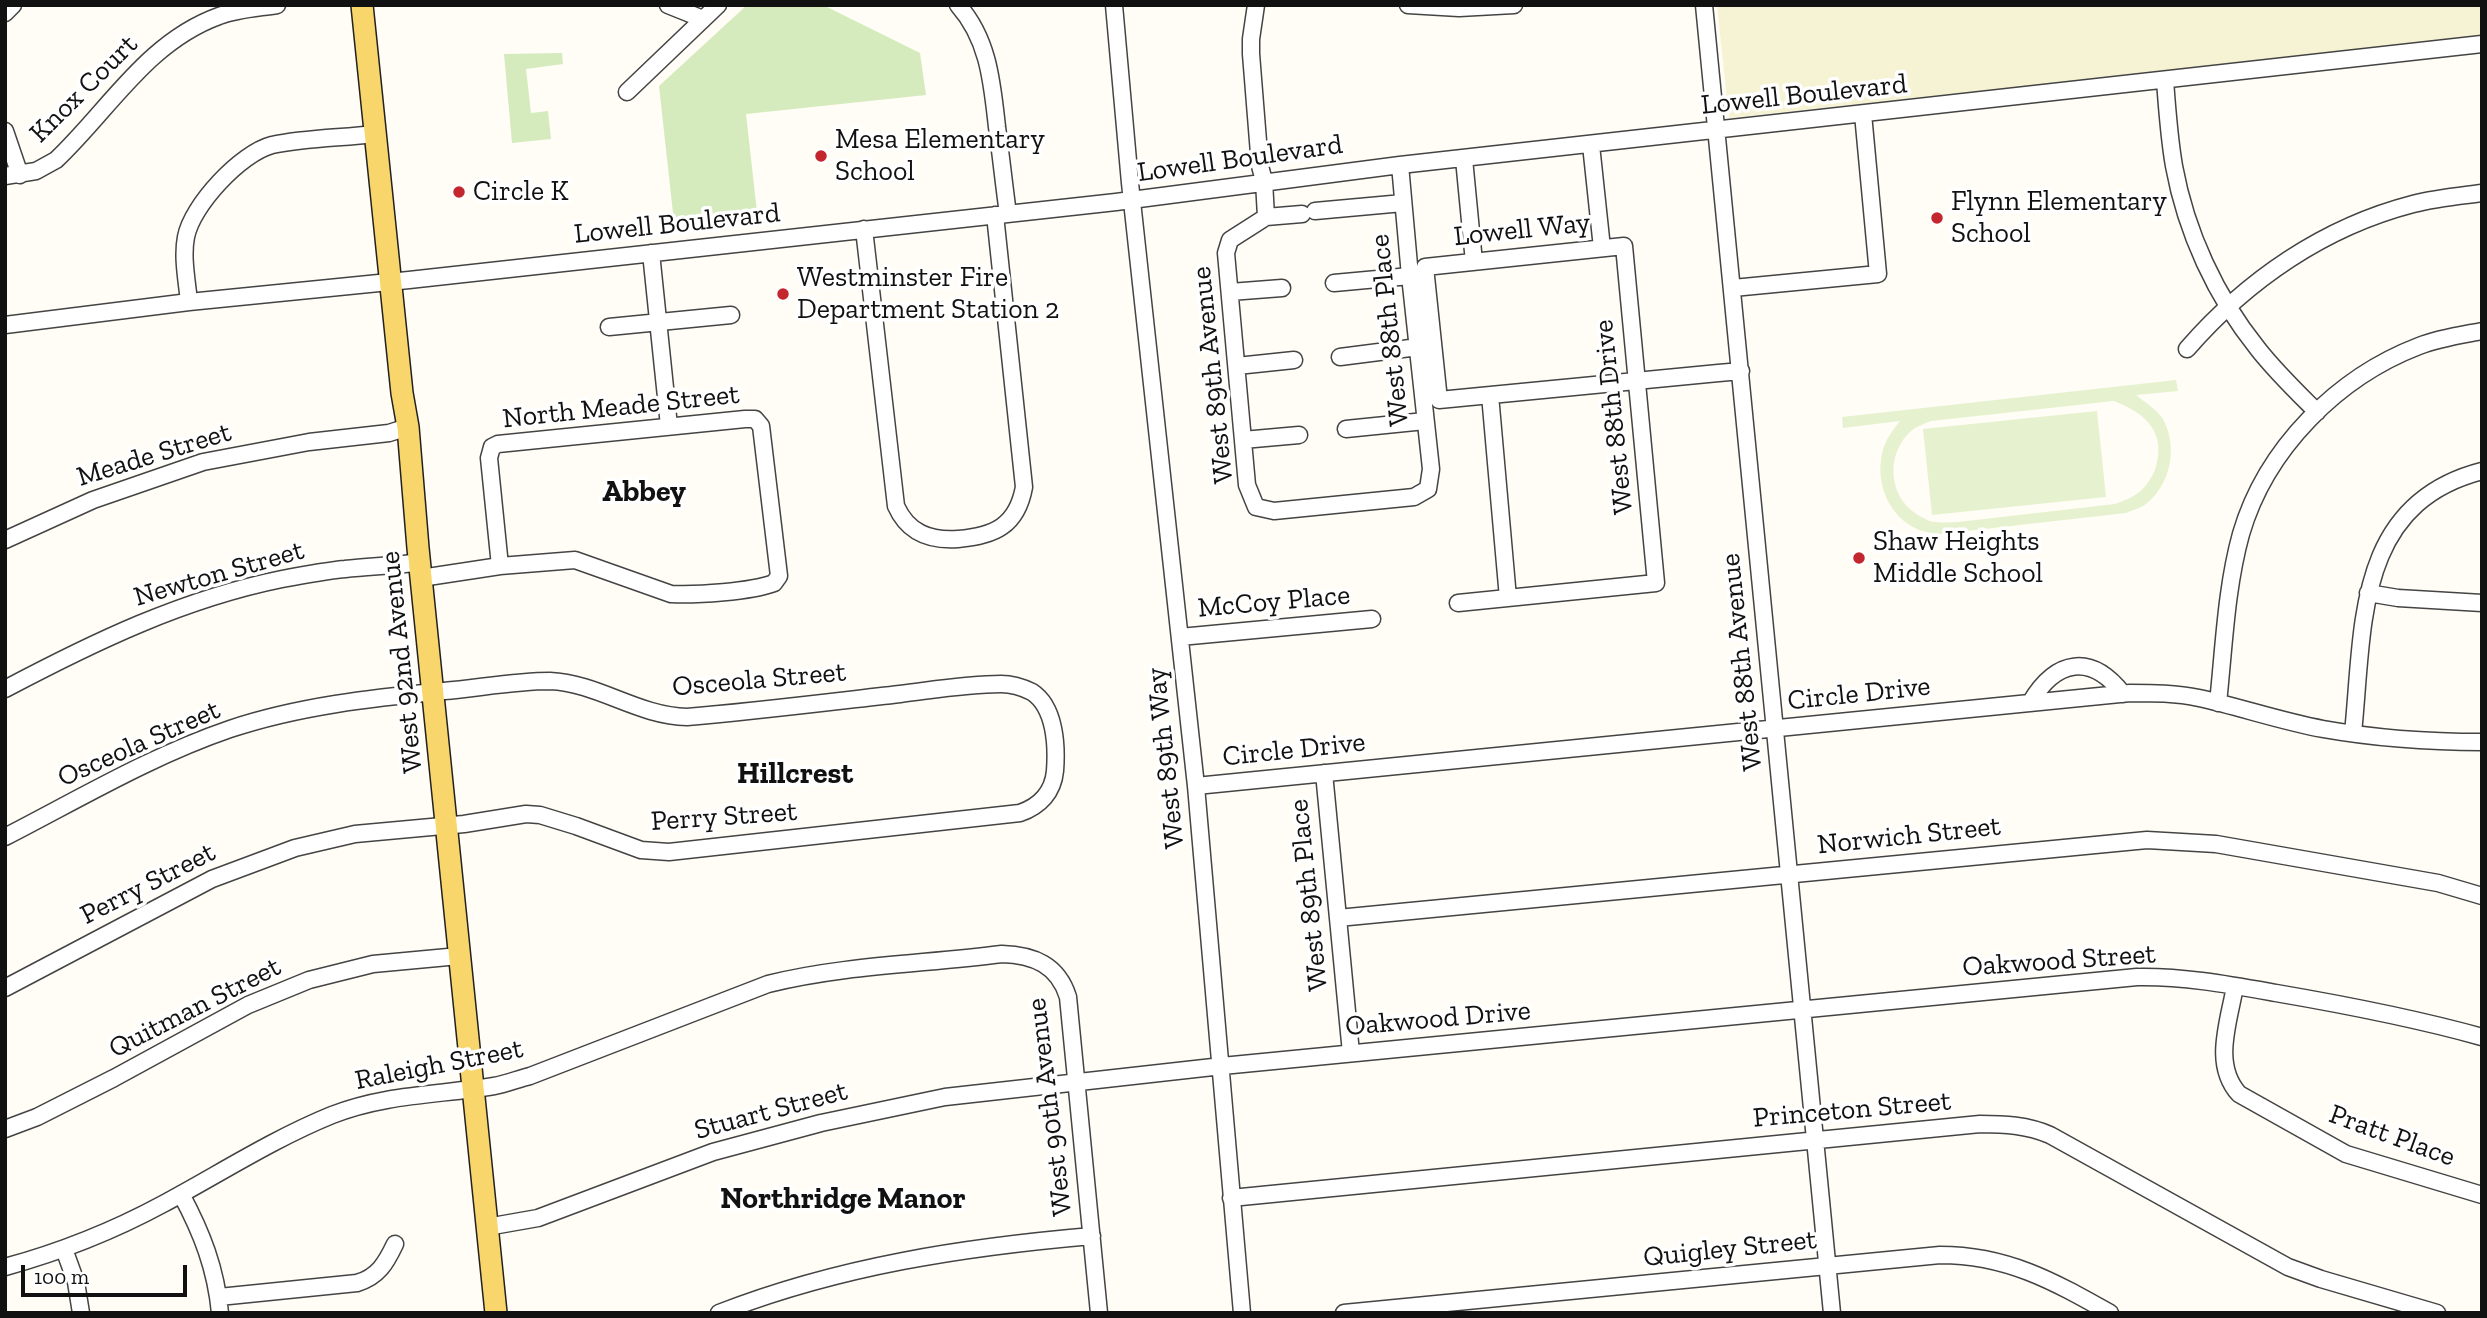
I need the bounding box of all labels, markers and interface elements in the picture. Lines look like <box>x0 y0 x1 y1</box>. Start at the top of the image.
street label: Knox Court <box>23 28 145 150</box>
street label: Lowell Boulevard <box>1699 67 1909 123</box>
place label: Mesa Elementary School <box>835 123 1045 189</box>
street label: Lowell Boulevard <box>1135 128 1345 190</box>
marker: Mesa Elementary School <box>813 148 829 164</box>
place label: Circle K <box>473 175 569 209</box>
marker: Circle K <box>451 184 467 200</box>
place label: Flynn Elementary School <box>1951 185 2167 251</box>
street label: Lowell Boulevard <box>572 196 782 252</box>
street label: Lowell Way <box>1452 206 1592 254</box>
marker: Flynn Elementary School <box>1929 210 1945 226</box>
street label: West 88th Place <box>1363 232 1417 428</box>
place label: Westminster Fire Department Station 2 <box>797 261 1059 327</box>
street label: West 89th Avenue <box>1185 265 1241 485</box>
marker: Westminster Fire Department Station 2 <box>775 286 791 302</box>
street label: West 88th Drive <box>1587 318 1641 516</box>
street label: North Meade Street <box>501 378 741 436</box>
street label: Meade Street <box>73 416 235 494</box>
district label: Abbey <box>602 474 686 510</box>
place label: Shaw Heights Middle School <box>1873 525 2043 591</box>
street label: Newton Street <box>130 534 308 614</box>
street label: West 92nd Avenue <box>374 549 430 775</box>
marker: Shaw Heights Middle School <box>1851 550 1867 566</box>
street label: West 88th Avenue <box>1714 552 1770 772</box>
street label: McCoy Place <box>1196 579 1352 625</box>
street label: Osceola Street <box>671 656 847 704</box>
street label: West 89th Way <box>1140 666 1192 850</box>
street label: Circle Drive <box>1786 670 1932 718</box>
street label: Osceola Street <box>53 693 225 795</box>
street label: Circle Drive <box>1221 726 1367 774</box>
district label: Hillcrest <box>737 756 853 792</box>
street label: Perry Street <box>650 795 798 839</box>
street label: West 89th Place <box>1282 798 1336 992</box>
street label: Norwich Street <box>1816 810 2002 862</box>
street label: Perry Street <box>75 836 221 932</box>
street label: Oakwood Street <box>1961 937 2157 985</box>
street label: Quitman Street <box>103 950 287 1066</box>
street label: Oakwood Drive <box>1344 994 1532 1044</box>
street label: West 90th Avenue <box>1020 996 1080 1218</box>
street label: Raleigh Street <box>352 1032 526 1098</box>
street label: Stuart Street <box>691 1074 851 1148</box>
street label: Princeton Street <box>1752 1085 1952 1135</box>
street label: Pratt Place <box>2324 1098 2460 1174</box>
district label: Northridge Manor <box>720 1181 966 1217</box>
street label: Quigley Street <box>1642 1223 1818 1275</box>
scale bar <box>24 1252 191 1296</box>
text: 100 m <box>34 1264 89 1289</box>

